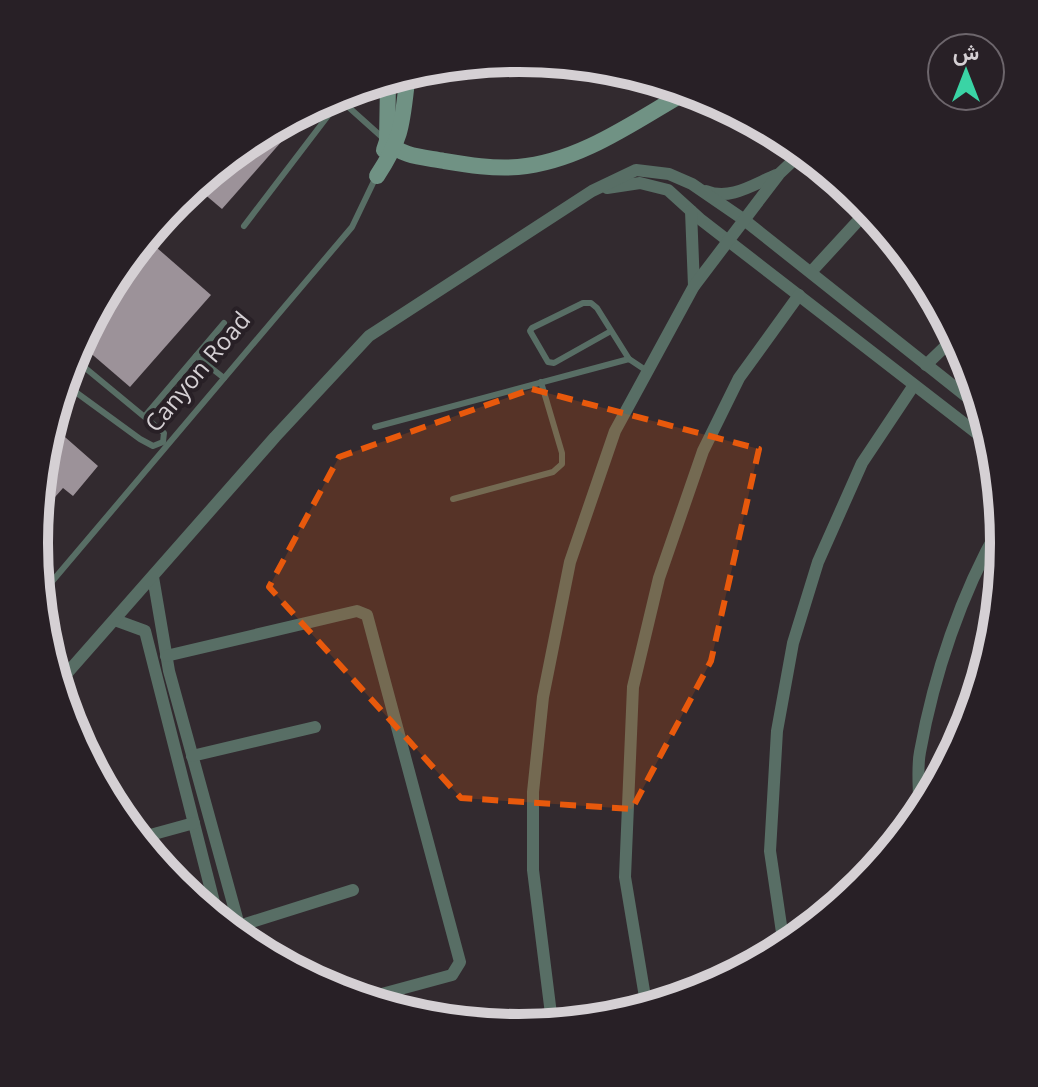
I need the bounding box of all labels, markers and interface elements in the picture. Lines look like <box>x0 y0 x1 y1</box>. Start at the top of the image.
north arrow <box>926 32 1006 112</box>
text: ش <box>953 36 979 66</box>
street label: Canyon Road <box>137 304 257 438</box>

